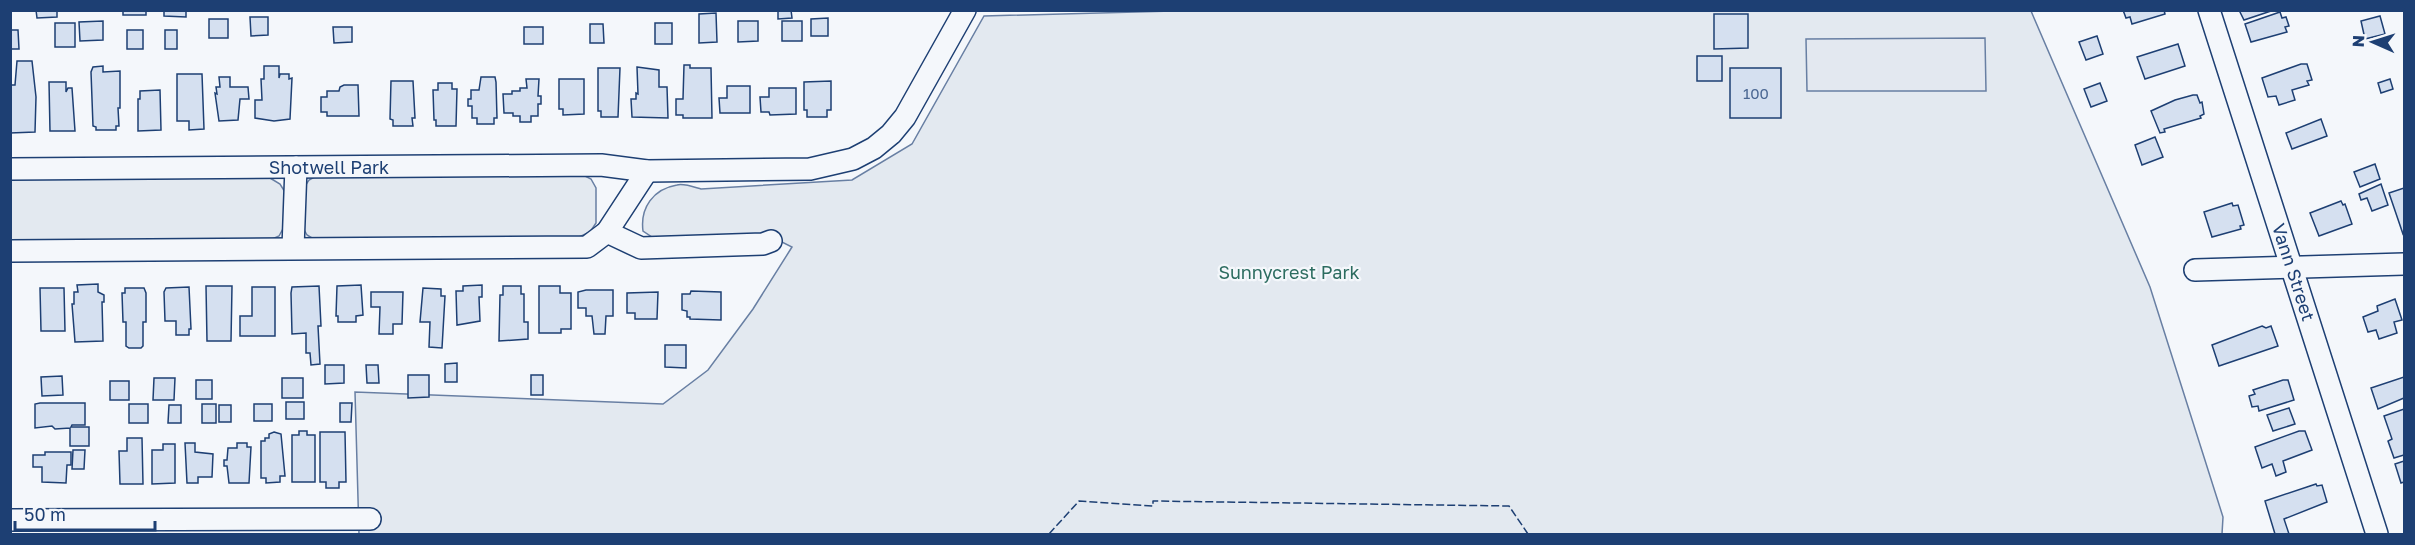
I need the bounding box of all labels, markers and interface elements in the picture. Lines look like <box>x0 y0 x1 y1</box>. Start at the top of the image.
north arrow <box>2343 12 2403 72</box>
text: N <box>2348 35 2368 48</box>
house number: 100 <box>1743 84 1769 102</box>
street label: Shotwell Park <box>269 156 389 178</box>
street label: Vann Street <box>2268 221 2320 323</box>
park label: Sunnycrest Park <box>1218 261 1360 283</box>
scale bar <box>15 494 154 532</box>
text: 50 m <box>24 503 66 525</box>

